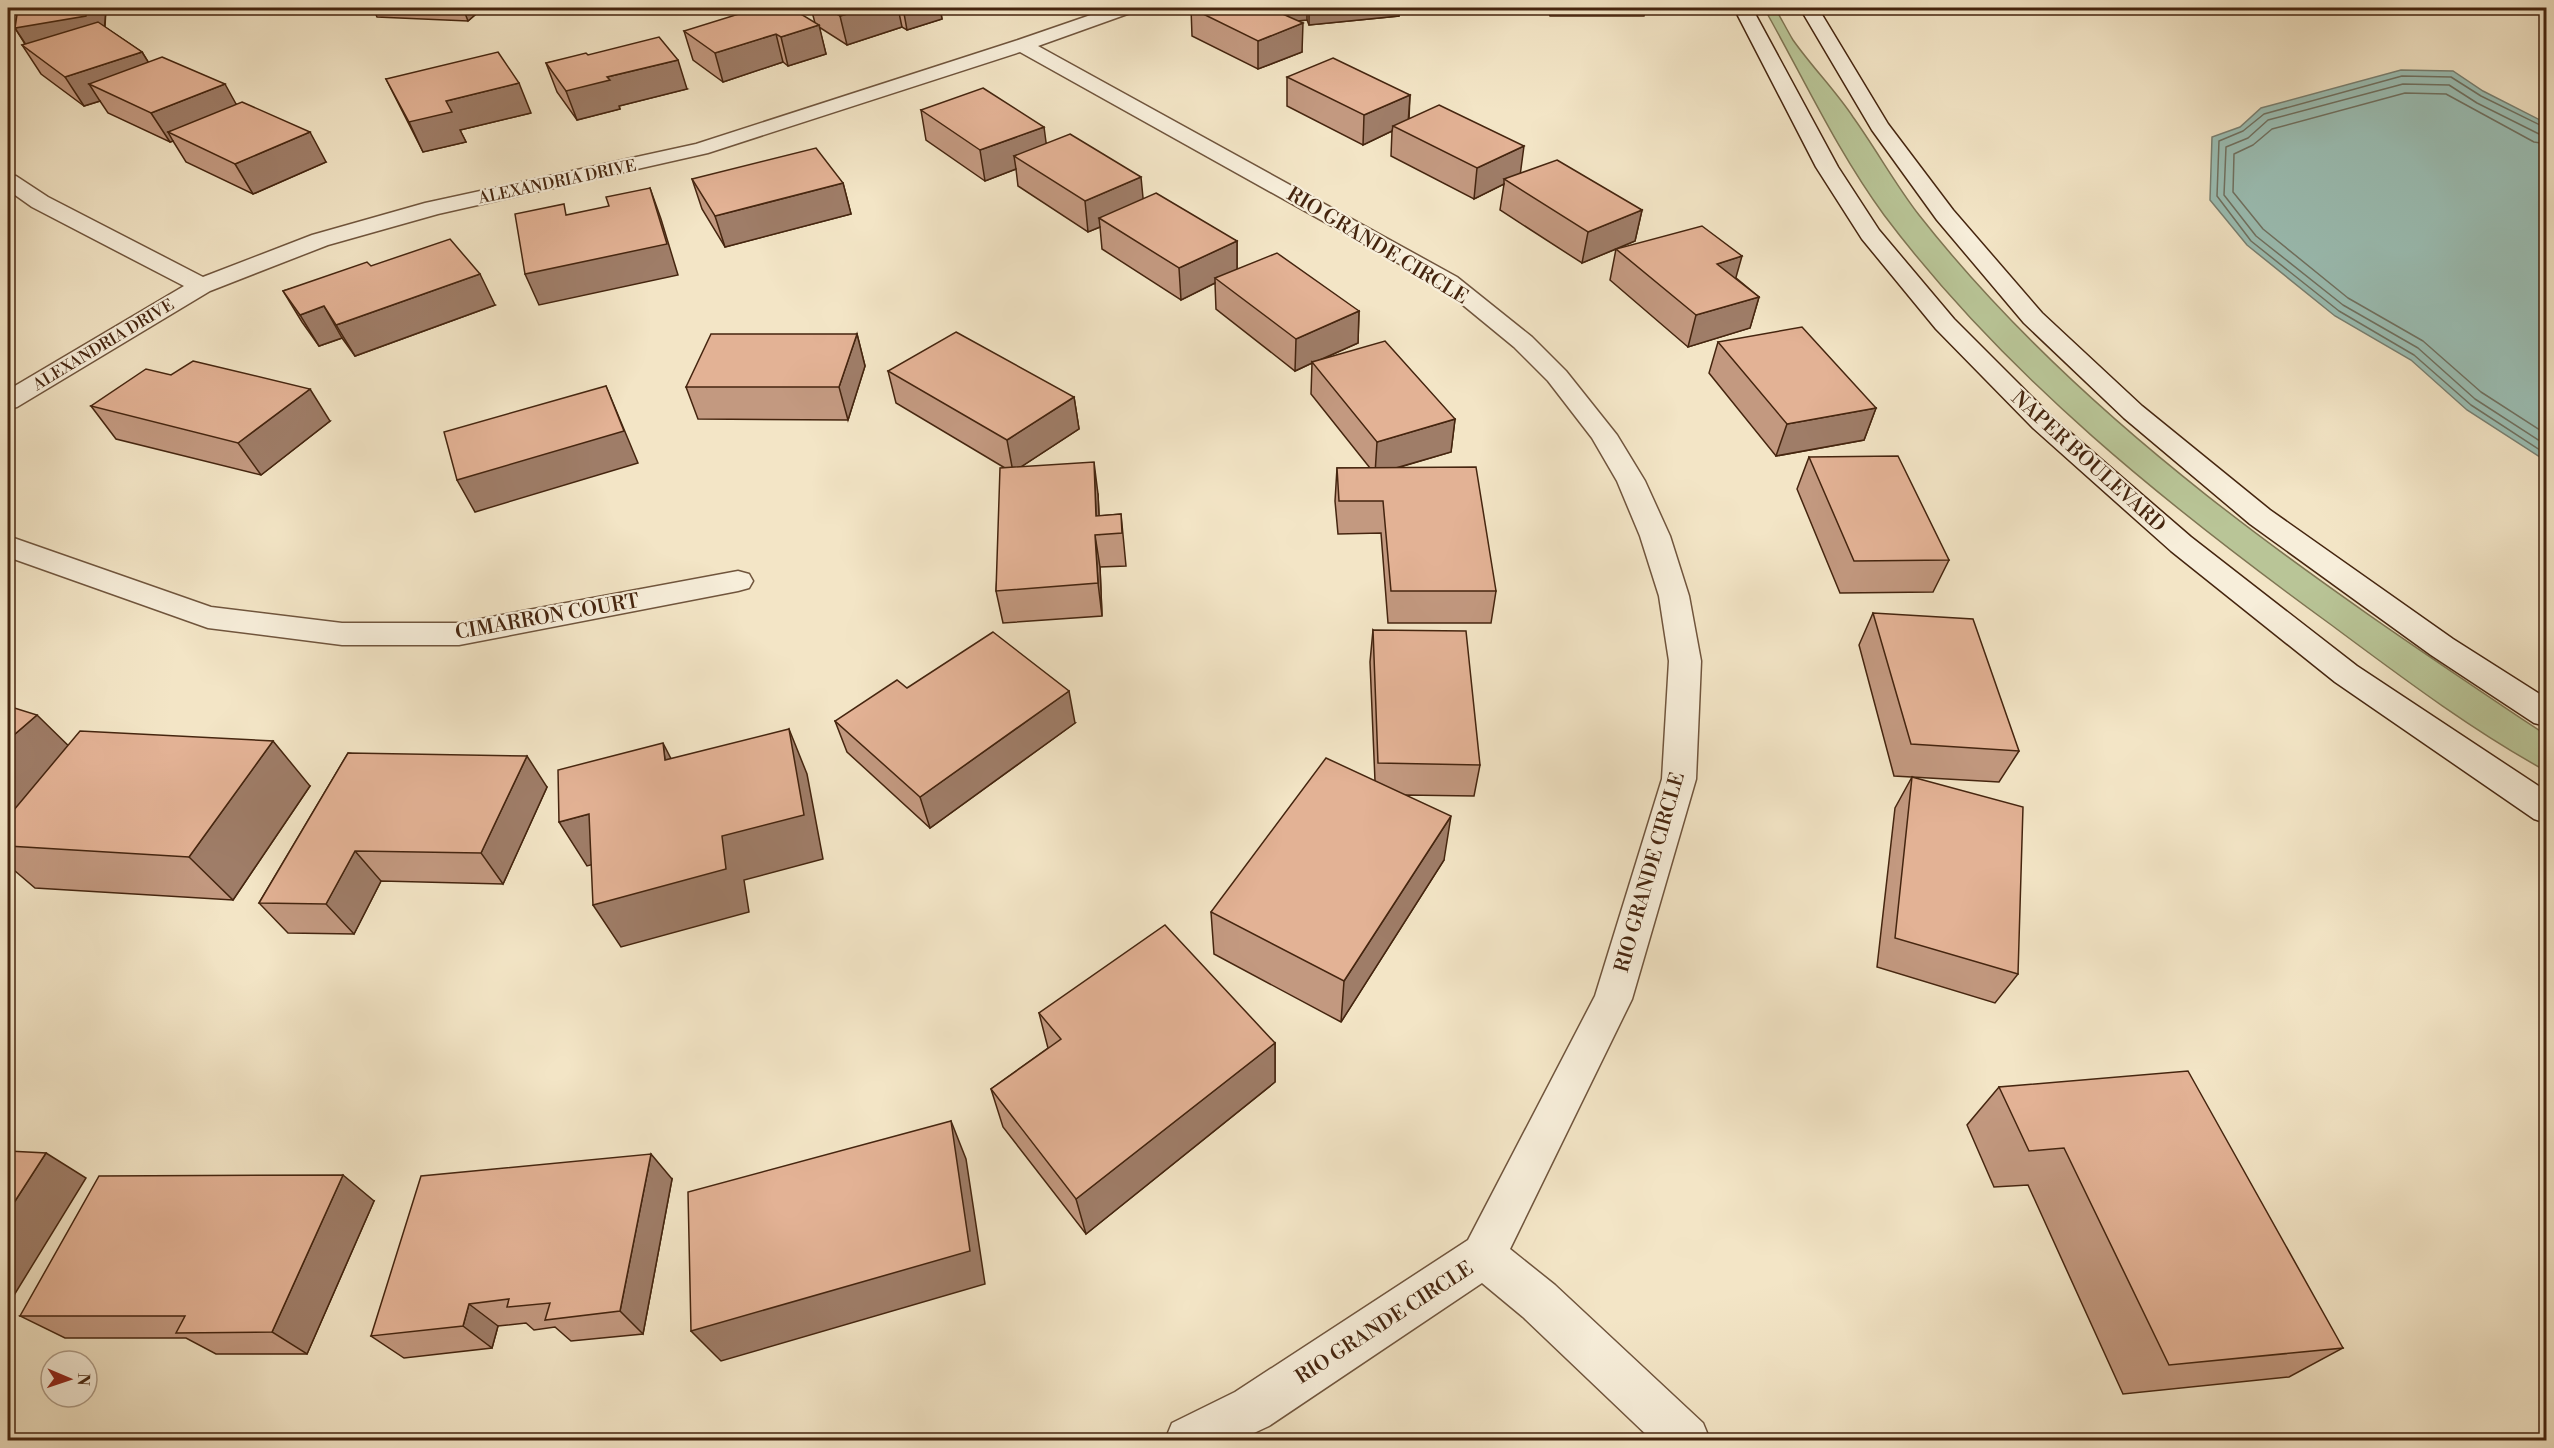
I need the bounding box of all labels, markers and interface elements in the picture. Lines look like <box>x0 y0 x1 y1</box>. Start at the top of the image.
street label: ALEXANDRIA DRIVE <box>475 155 638 209</box>
street label: RIO GRANDE CIRCLE <box>1282 182 1472 310</box>
street label: ALEXANDRIA DRIVE <box>28 295 178 395</box>
street label: NAPER BOULEVARD <box>2006 386 2170 538</box>
street label: CIMARRON COURT <box>453 589 641 646</box>
street label: RIO GRANDE CIRCLE <box>1610 769 1691 975</box>
street label: RIO GRANDE CIRCLE <box>1291 1256 1479 1390</box>
north arrow <box>39 1349 99 1409</box>
text: N <box>73 1373 93 1387</box>

